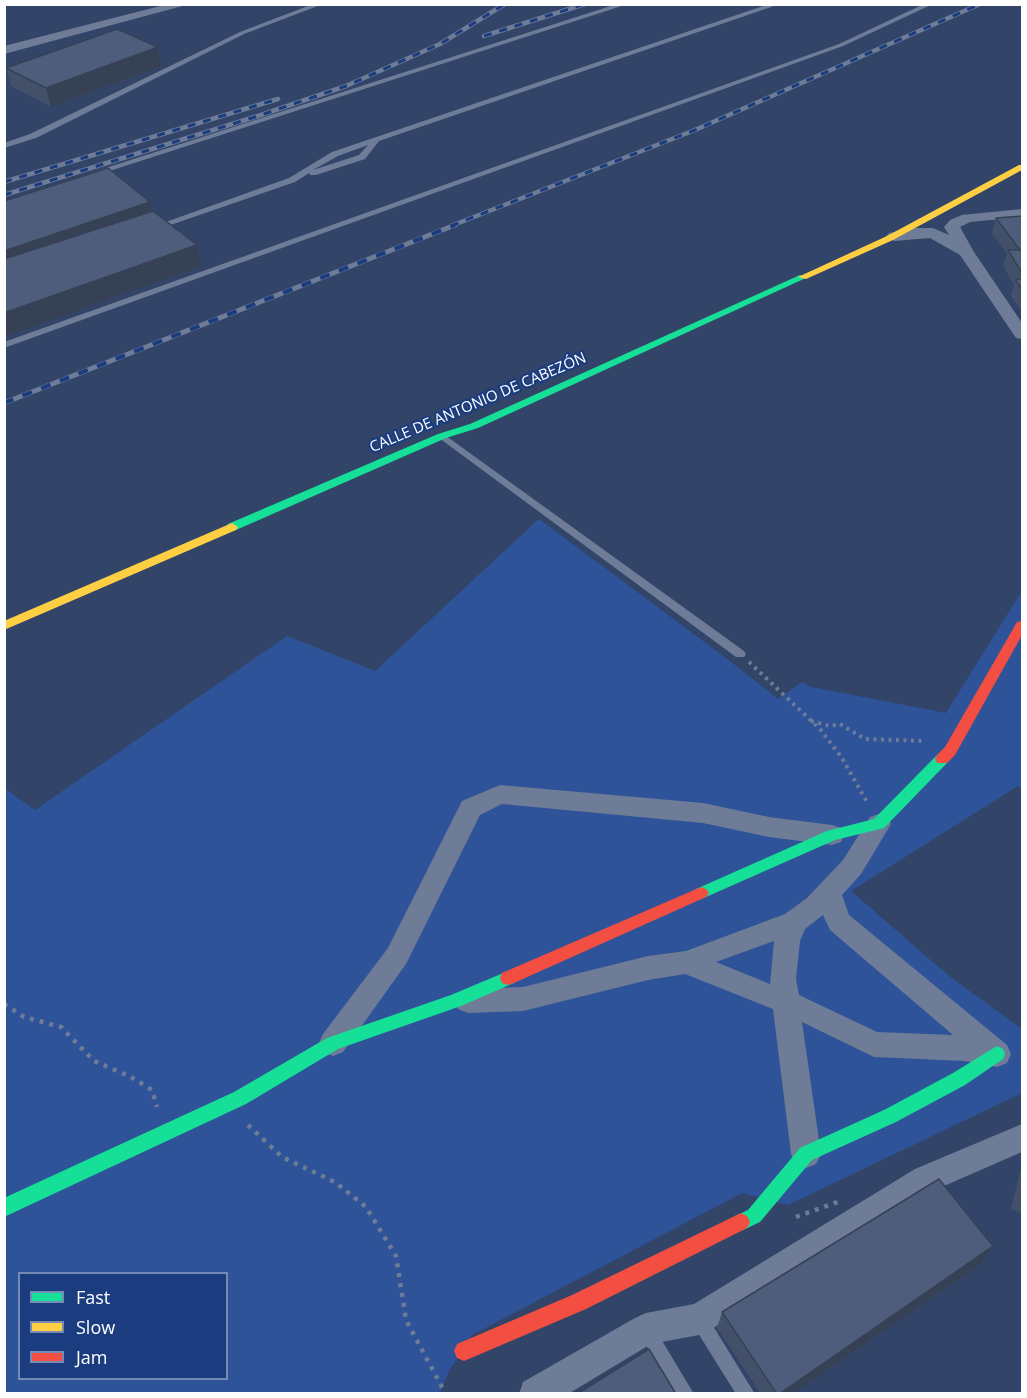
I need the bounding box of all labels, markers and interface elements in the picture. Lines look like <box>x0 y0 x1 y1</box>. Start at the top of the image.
street label: CALLE DE ANTONIO DE CABEZÓN <box>367 349 589 457</box>
legend <box>18 1272 228 1380</box>
text: Fast <box>76 1285 110 1309</box>
text: Slow <box>76 1315 115 1339</box>
text: Jam <box>76 1345 108 1369</box>

